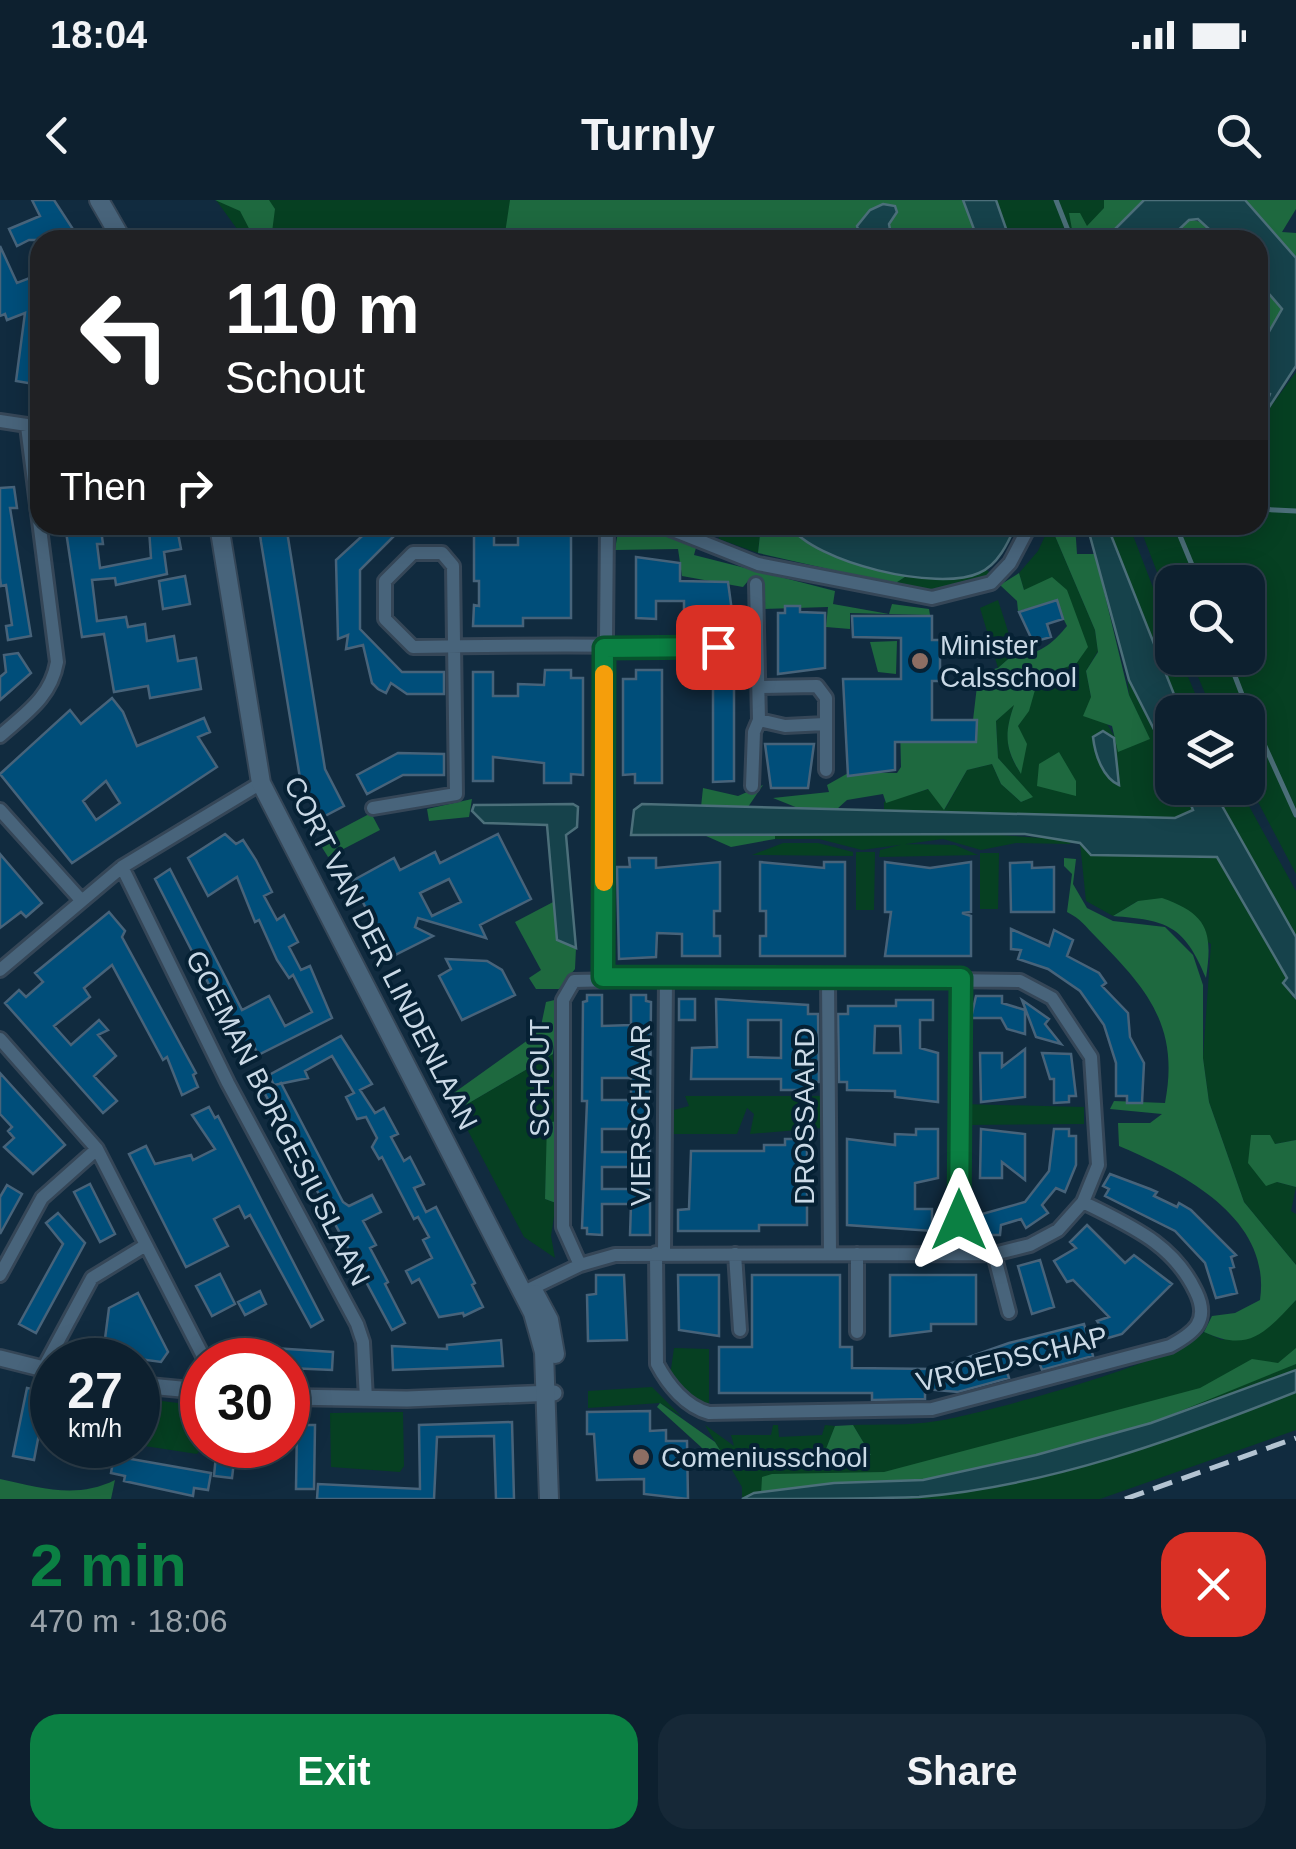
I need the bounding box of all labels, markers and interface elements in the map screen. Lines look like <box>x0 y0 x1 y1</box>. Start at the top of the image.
text: 18:04 <box>50 14 147 56</box>
icon: back <box>30 108 85 163</box>
icon: search <box>1211 108 1266 163</box>
text: Turnly <box>581 109 715 160</box>
icon: left <box>60 270 190 400</box>
text: 110 m <box>225 270 420 348</box>
text: Schout <box>225 352 365 403</box>
icon: right <box>167 460 222 515</box>
text: Then <box>60 466 147 508</box>
map controls <box>1155 565 1265 805</box>
button: search <box>1155 565 1265 675</box>
pin <box>676 605 761 690</box>
icon: arrive <box>691 620 746 675</box>
place label: Minister Calsschool <box>940 630 1077 693</box>
marker: Minister Calsschool <box>909 650 931 672</box>
button: layers <box>1155 695 1265 805</box>
street label: CORT VAN DER LINDENLAAN <box>278 771 484 1135</box>
street label: GOEMAN BORGESIUSLAAN <box>180 945 376 1291</box>
street label: SCHOUT <box>524 1019 555 1137</box>
street label: VIERSCHAAR <box>625 1024 656 1206</box>
street label: DROSSAARD <box>789 1027 820 1205</box>
position arrow <box>907 1168 1011 1272</box>
street label: VROEDSCHAP <box>913 1320 1111 1398</box>
speed limit sign: 30 <box>180 1338 310 1468</box>
text: 27 <box>67 1363 123 1419</box>
text: km/h <box>68 1414 122 1442</box>
place label: Comeniusschool <box>661 1442 868 1473</box>
marker: Comeniusschool <box>630 1446 652 1468</box>
text: 2 min <box>30 1532 187 1599</box>
button: close <box>1161 1532 1266 1637</box>
text: 470 m · 18:06 <box>30 1603 227 1639</box>
button: Exit <box>30 1714 638 1829</box>
button: Share <box>658 1714 1266 1829</box>

